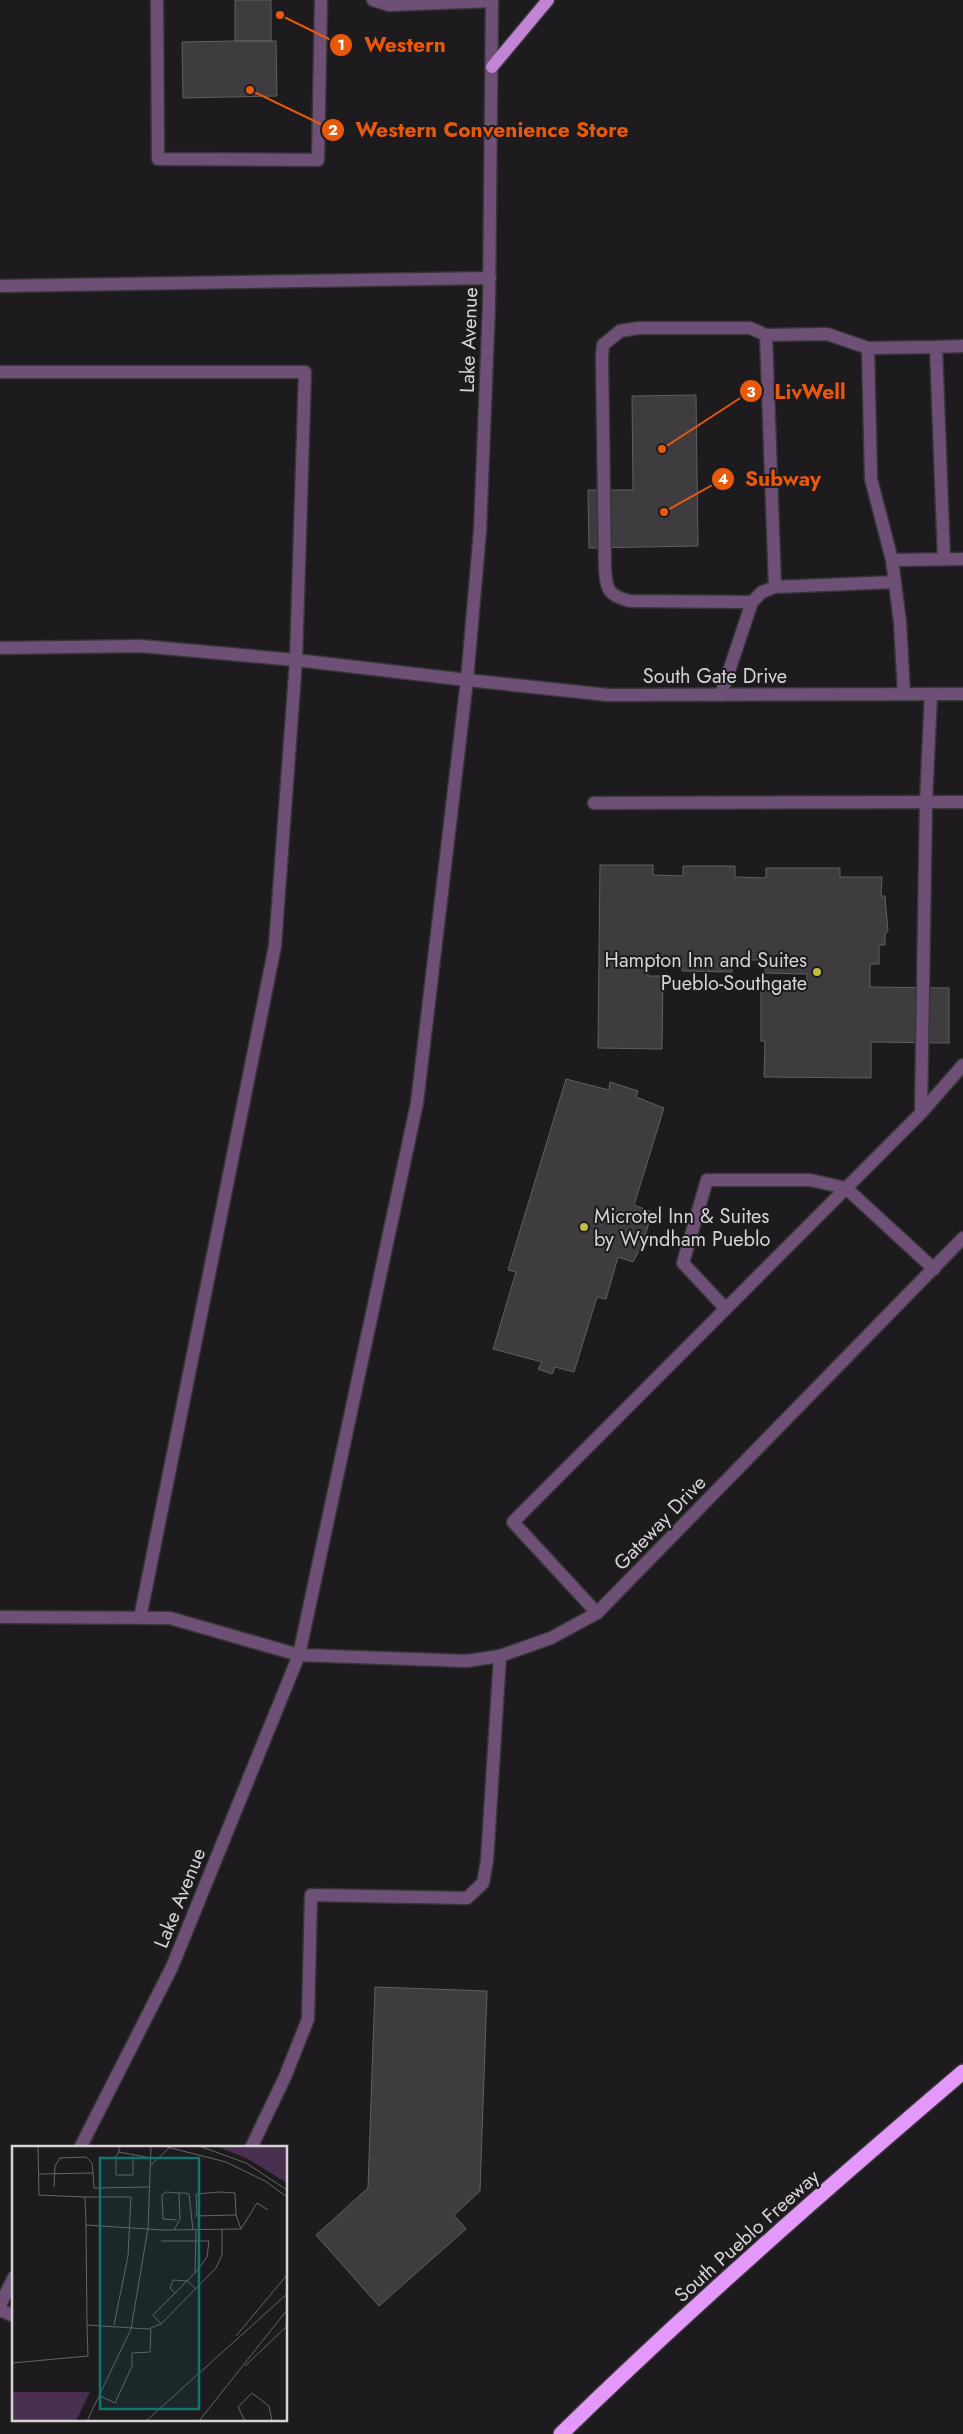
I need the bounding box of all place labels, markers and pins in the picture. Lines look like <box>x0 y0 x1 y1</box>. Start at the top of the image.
callout: Western <box>329 27 456 63</box>
callout: Western Convenience Store <box>321 112 639 148</box>
callout: LivWell <box>739 373 855 409</box>
callout: Subway <box>710 461 831 497</box>
place label: Hampton Inn and Suites Pueblo-Southgate <box>605 946 807 998</box>
marker: Hampton Inn and Suites Pueblo-Southgate <box>811 966 823 978</box>
place label: Microtel Inn & Suites by Wyndham Pueblo <box>594 1202 770 1254</box>
marker: Microtel Inn & Suites by Wyndham Pueblo <box>578 1221 590 1233</box>

